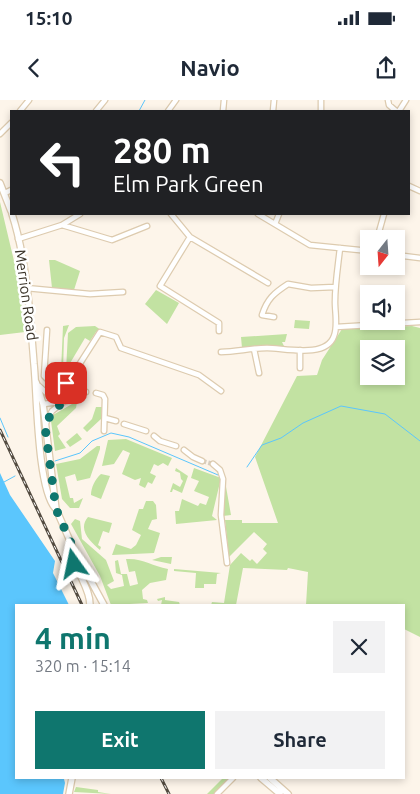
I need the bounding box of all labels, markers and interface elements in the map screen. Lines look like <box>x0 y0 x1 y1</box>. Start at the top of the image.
text: 15:10 <box>25 7 73 29</box>
icon: back <box>20 54 48 82</box>
icon: share <box>372 54 400 82</box>
text: Navio <box>180 55 240 80</box>
icon: left <box>30 130 95 195</box>
text: 280 m <box>113 130 211 170</box>
text: Elm Park Green <box>113 171 264 196</box>
north arrow <box>360 230 405 275</box>
map controls <box>360 230 405 385</box>
street label: Merrion Road <box>12 248 41 342</box>
button: sound <box>360 285 405 330</box>
button: layers <box>360 340 405 385</box>
pin <box>45 362 87 404</box>
icon: arrive <box>52 369 80 397</box>
position arrow <box>47 537 99 589</box>
text: 4 min <box>35 621 111 655</box>
button: close <box>333 621 385 673</box>
text: 320 m · 15:14 <box>35 657 131 675</box>
button: Exit <box>35 711 205 769</box>
button: Share <box>215 711 385 769</box>

